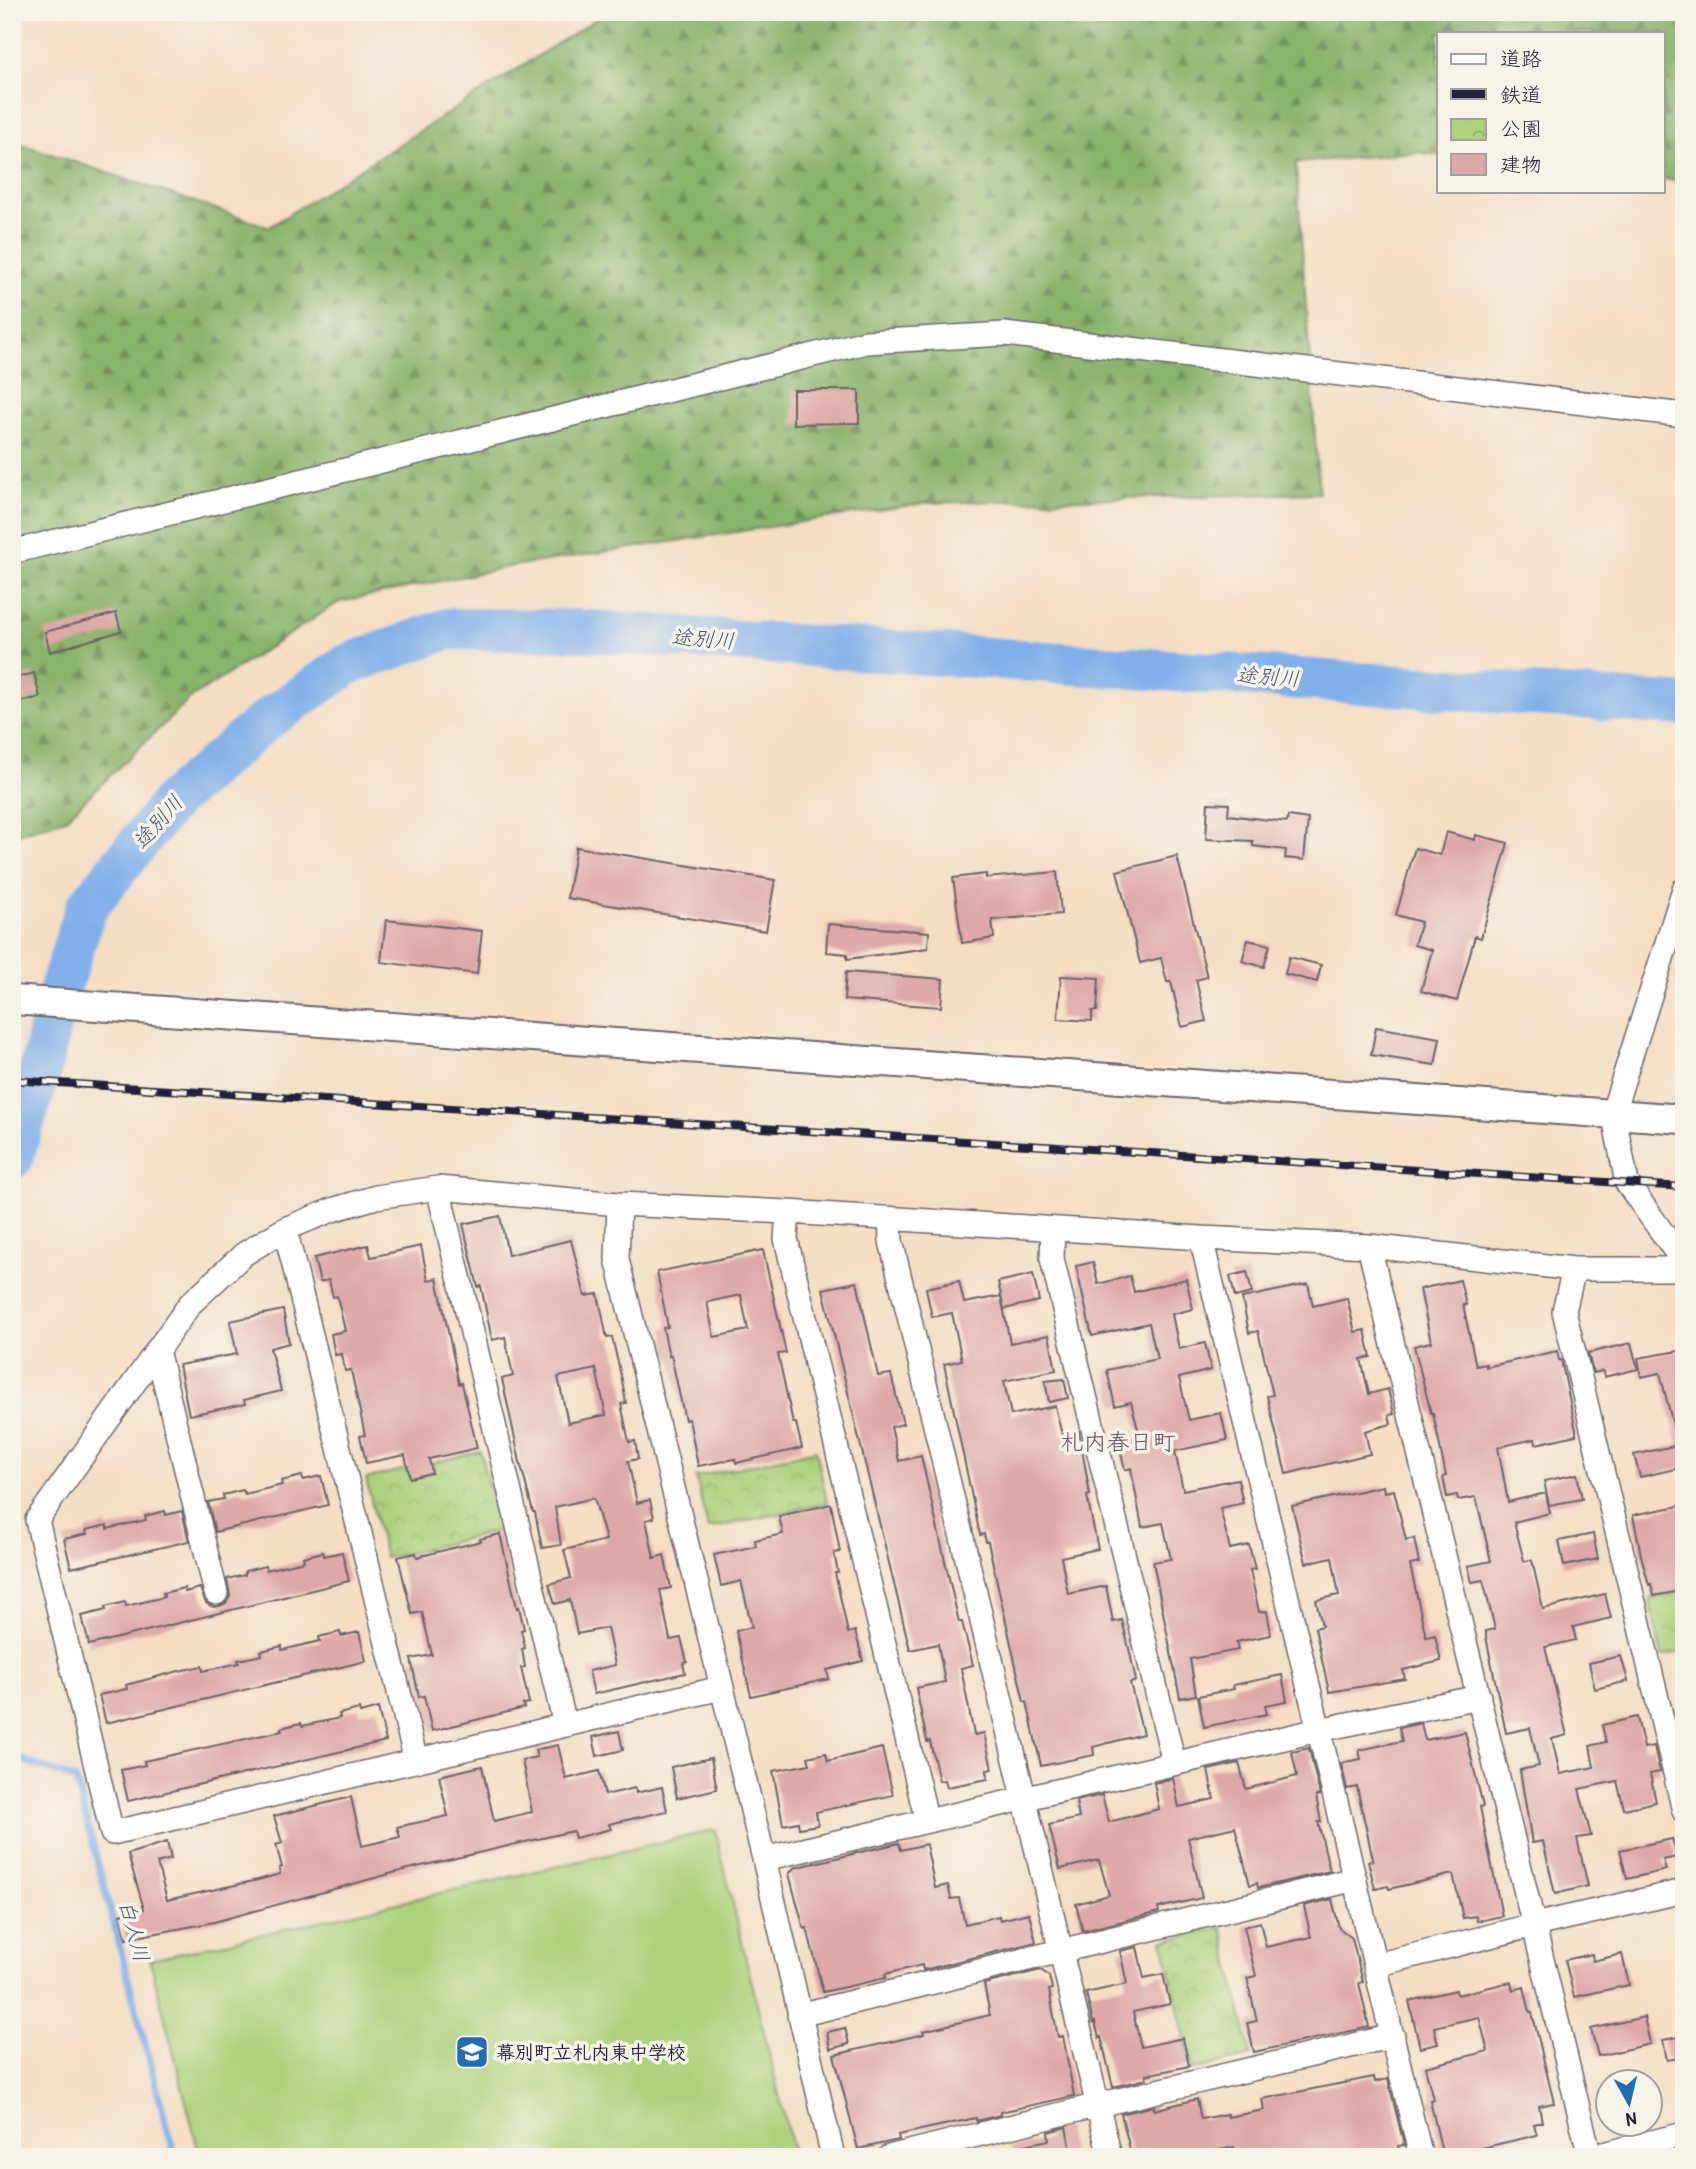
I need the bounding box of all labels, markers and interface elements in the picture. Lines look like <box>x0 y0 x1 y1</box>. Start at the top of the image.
legend <box>1437 32 1664 192</box>
text: 道路 <box>1500 44 1542 73</box>
text: 鉄道 <box>1500 80 1542 109</box>
text: 公園 <box>1500 114 1542 143</box>
text: 建物 <box>1500 150 1542 179</box>
water label: 途別川 <box>671 622 735 655</box>
water label: 途別川 <box>1236 660 1300 693</box>
water label: 途別川 <box>126 788 189 855</box>
district label: 札内春日町 <box>1061 1426 1176 1457</box>
water label: 白人川 <box>112 1897 157 1965</box>
school or university icon: 幕別町立札内東中学校 <box>453 2033 491 2071</box>
place label: 幕別町立札内東中学校 <box>496 2039 686 2065</box>
north arrow <box>1594 2068 1664 2138</box>
text: N <box>1625 2106 1638 2133</box>

